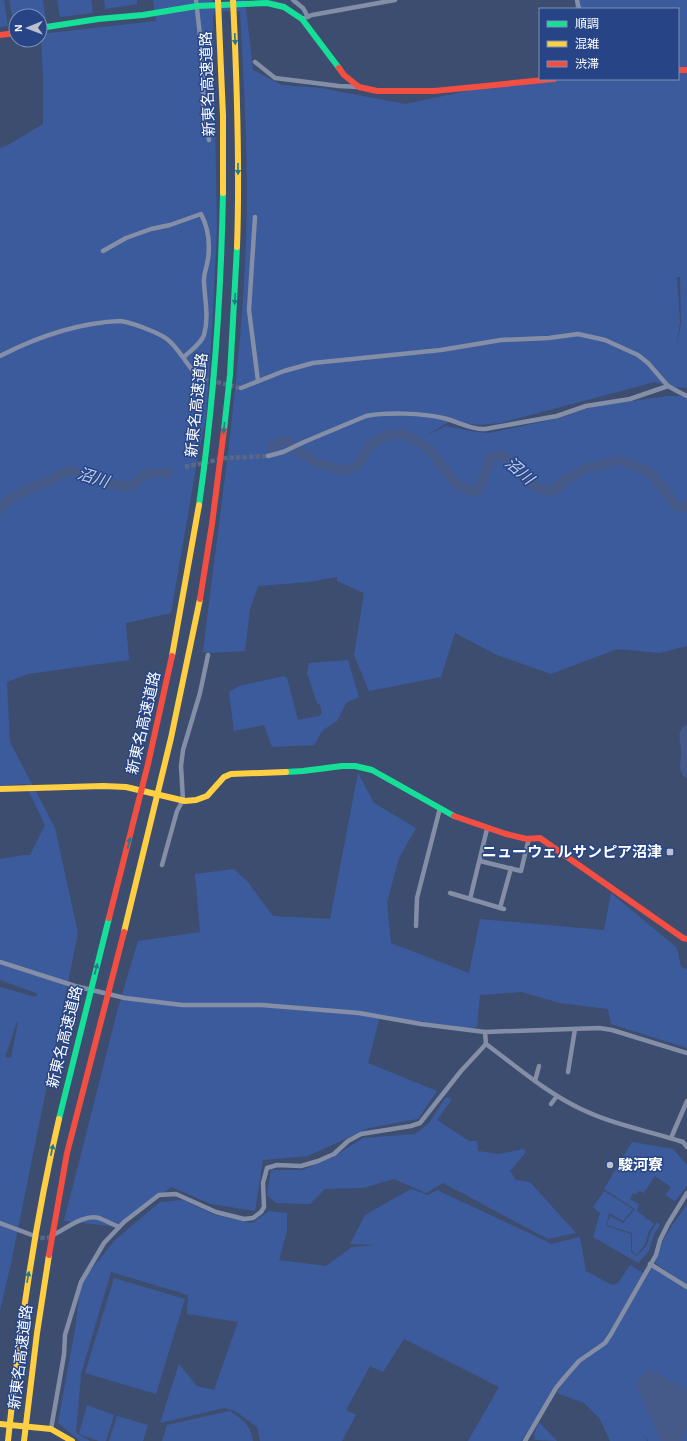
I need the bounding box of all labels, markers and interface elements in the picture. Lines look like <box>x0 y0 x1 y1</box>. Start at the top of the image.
north arrow <box>8 8 48 48</box>
legend <box>539 8 679 80</box>
text: 順調 <box>575 18 599 30</box>
text: N <box>13 24 24 32</box>
street label: 新東名高速道路 <box>198 31 217 137</box>
one-way arrow <box>232 33 239 45</box>
text: 混雑 <box>575 37 599 50</box>
text: 渋滞 <box>575 58 599 70</box>
one-way arrow <box>235 163 241 176</box>
one-way arrow <box>231 293 238 305</box>
street label: 新東名高速道路 <box>183 352 210 458</box>
one-way arrow <box>221 422 227 434</box>
water label: 沼川 <box>502 454 538 489</box>
water label: 沼川 <box>75 465 113 491</box>
street label: 新東名高速道路 <box>124 670 163 776</box>
one-way arrow <box>126 837 132 849</box>
place label: ニューウェルサンピア沼津 <box>482 844 662 860</box>
marker: ニューウェルサンピア沼津 <box>665 847 675 857</box>
one-way arrow <box>93 963 99 975</box>
street label: 新東名高速道路 <box>44 984 85 1090</box>
one-way arrow <box>50 1143 56 1156</box>
place label: 駿河寮 <box>618 1157 663 1173</box>
marker: 駿河寮 <box>605 1160 615 1170</box>
one-way arrow <box>26 1271 32 1283</box>
street label: 新東名高速道路 <box>6 1304 35 1410</box>

